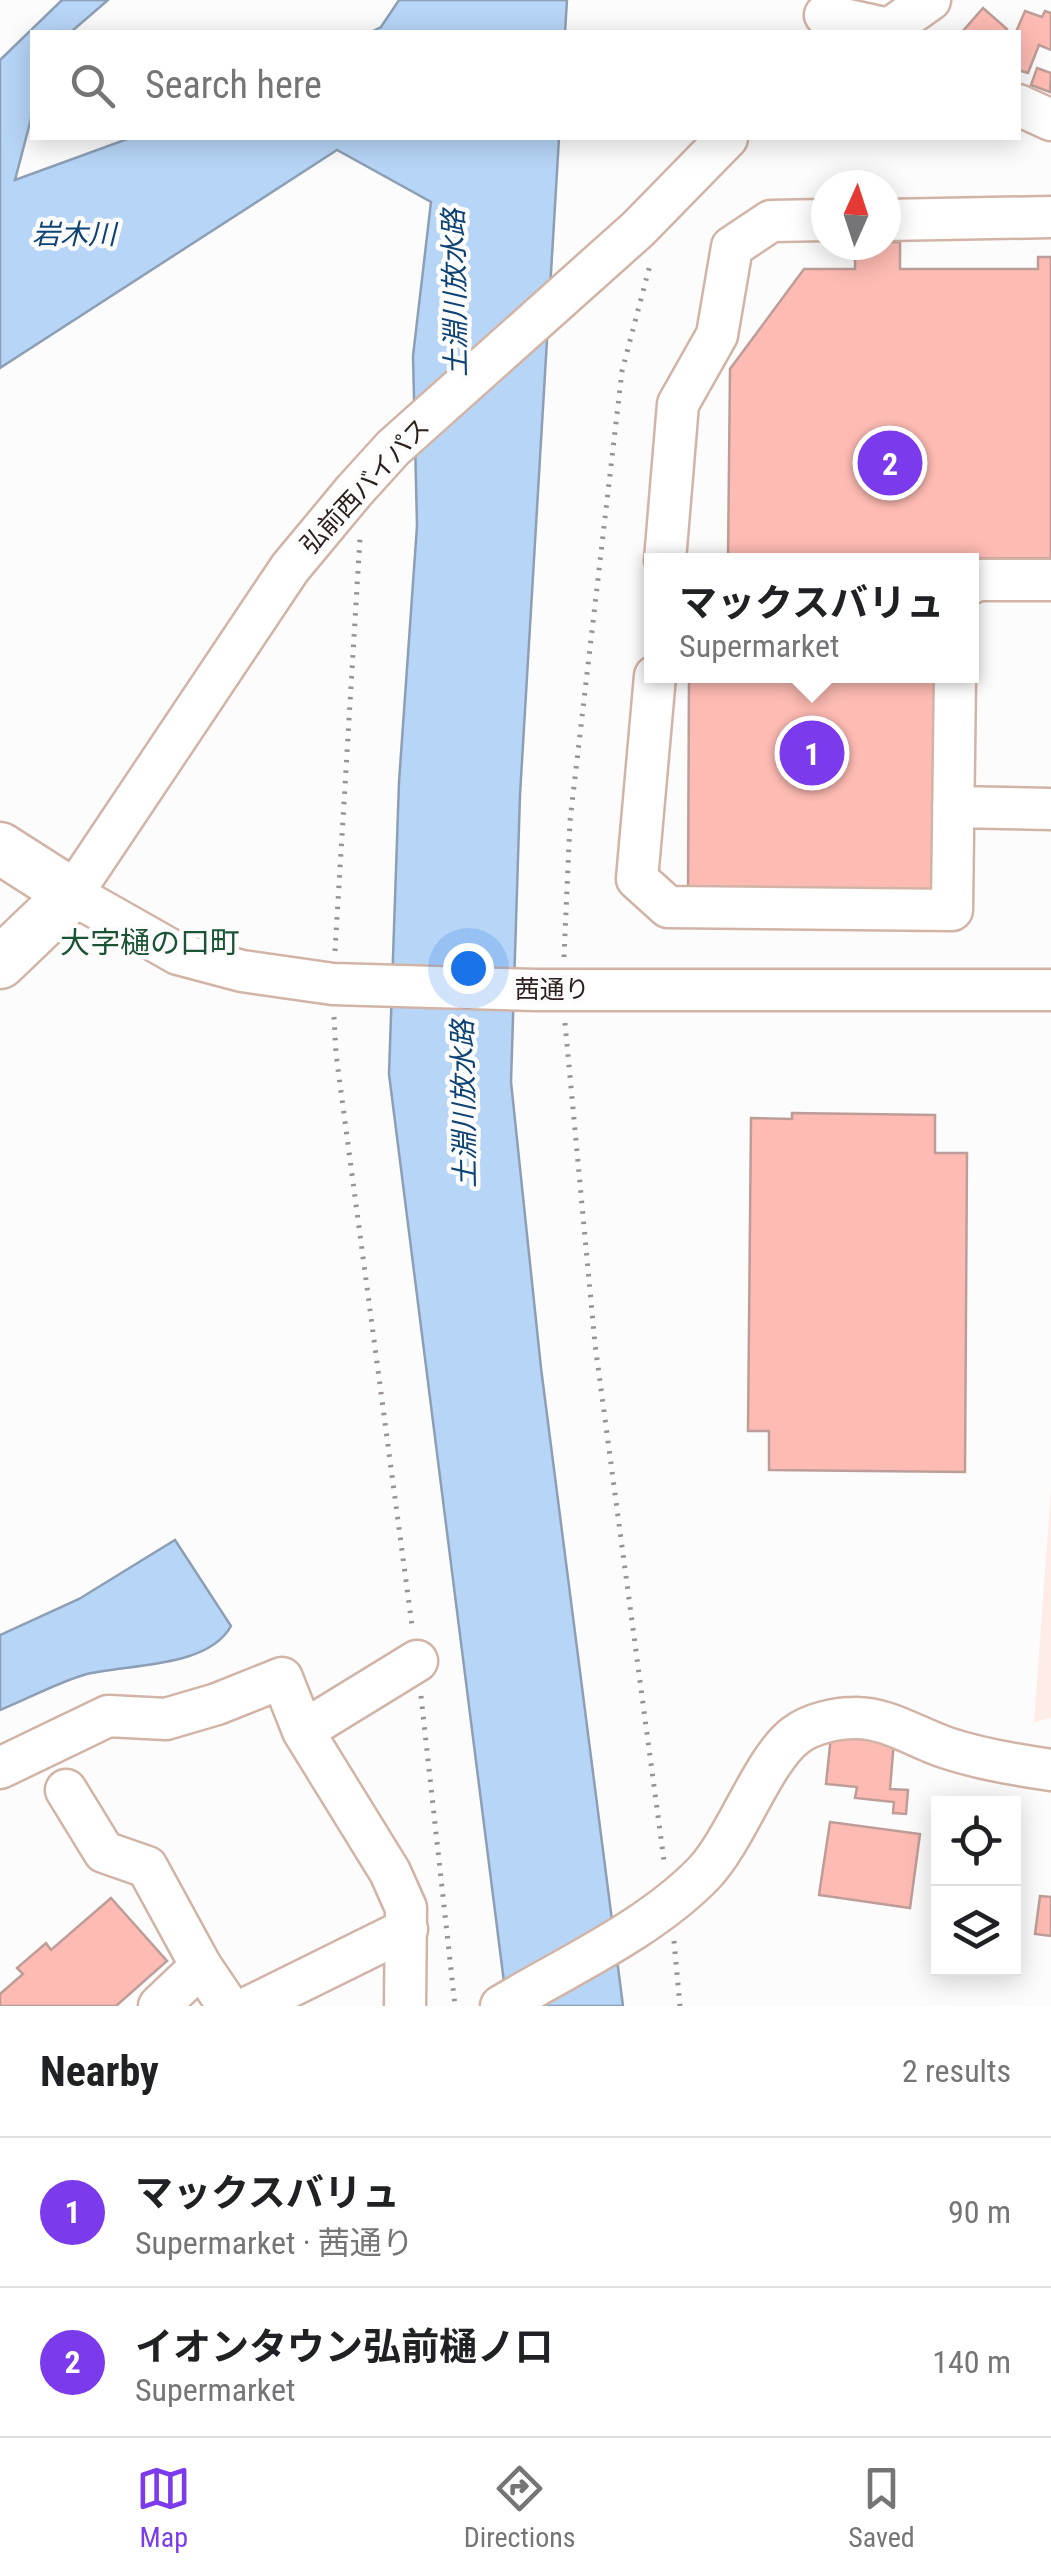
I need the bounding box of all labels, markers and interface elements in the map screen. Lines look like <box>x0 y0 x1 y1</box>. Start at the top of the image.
search box <box>30 30 1021 140</box>
icon: search <box>65 58 120 113</box>
text: Search here <box>145 63 322 107</box>
north arrow <box>811 170 901 260</box>
water label: 土淵川放水路 <box>437 207 473 377</box>
water label: 岩木川 <box>32 218 119 251</box>
street label: 弘前西バイパス <box>295 412 435 560</box>
pin: 2 <box>858 426 922 500</box>
popup <box>644 553 979 683</box>
text: マックスバリュ <box>679 581 944 625</box>
text: Supermarket <box>679 627 839 665</box>
pin: 1 <box>780 716 844 790</box>
district label: 大字樋の口町 <box>60 925 240 960</box>
your location <box>443 943 494 994</box>
street label: 茜通り <box>514 975 590 1004</box>
water label: 土淵川放水路 <box>446 1018 482 1188</box>
map controls <box>931 1796 1021 1976</box>
button: locate <box>931 1796 1021 1886</box>
button: layers <box>931 1886 1021 1976</box>
text: Nearby <box>40 2047 159 2096</box>
text: 2 results <box>902 2052 1011 2090</box>
text: マックスバリュ <box>135 2171 400 2215</box>
text: 1 <box>64 2193 81 2231</box>
text: 90 m <box>948 2193 1011 2231</box>
text: Supermarket · 茜通り <box>135 2224 414 2262</box>
text: イオンタウン弘前樋ノ口 <box>135 2325 553 2369</box>
text: 2 <box>64 2343 81 2381</box>
text: 140 m <box>932 2343 1011 2381</box>
text: Supermarket <box>135 2371 295 2409</box>
tab: Map <box>136 2461 191 2554</box>
tab: Directions <box>464 2461 576 2554</box>
tab: Saved <box>848 2461 915 2554</box>

